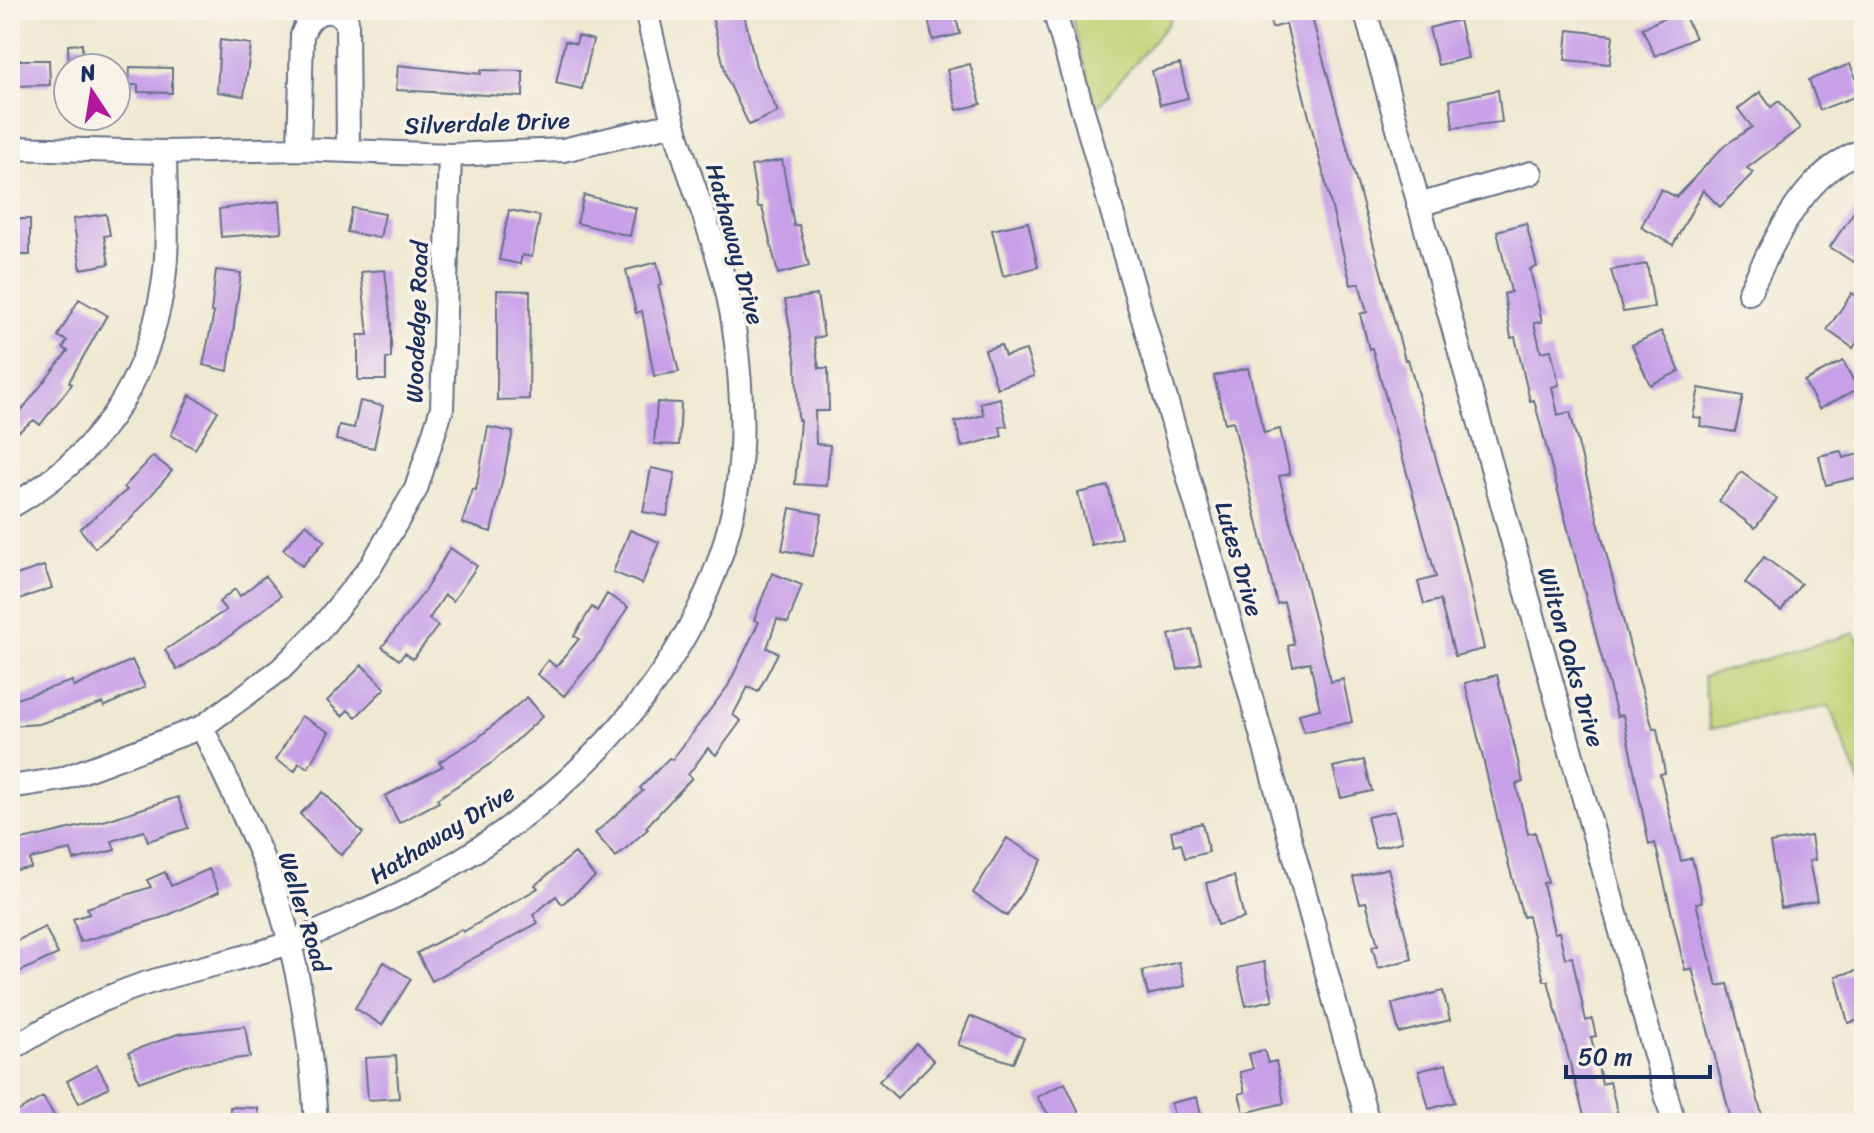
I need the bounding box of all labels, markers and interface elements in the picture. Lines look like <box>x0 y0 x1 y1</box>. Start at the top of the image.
north arrow <box>52 52 132 132</box>
text: N <box>75 52 100 94</box>
street label: Silverdale Drive <box>404 99 571 147</box>
street label: Hathaway Drive <box>693 158 777 330</box>
street label: Woodedge Road <box>393 238 441 404</box>
street label: Lutes Drive <box>1202 496 1276 622</box>
street label: Wilton Oaks Drive <box>1525 562 1617 752</box>
street label: Hathaway Drive <box>361 772 523 896</box>
street label: Weller Road <box>266 847 343 980</box>
scale bar <box>1566 1029 1710 1079</box>
text: 50 m <box>1578 1036 1633 1078</box>

